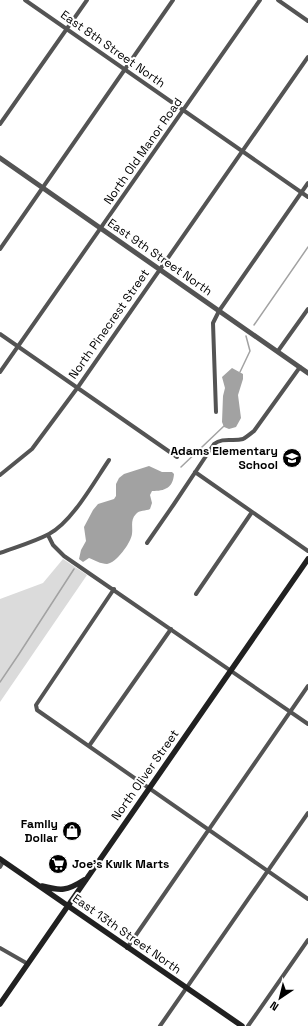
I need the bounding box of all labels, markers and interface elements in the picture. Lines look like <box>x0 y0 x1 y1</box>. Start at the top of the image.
street label: East 8th Street North <box>57 7 169 91</box>
street label: North Old Manor Road <box>100 94 186 208</box>
street label: East 9th Street North <box>105 215 215 299</box>
street label: North Pinecrest Street <box>65 266 153 382</box>
place label: Adams Elementary School <box>171 443 278 473</box>
school or university icon: Adams Elementary School <box>281 447 303 469</box>
street label: North Oliver Street <box>108 726 182 824</box>
place label: Family Dollar <box>21 816 58 846</box>
shop icon: Family Dollar <box>61 820 83 842</box>
supermarket icon: Joe's Kwik Marts <box>47 853 69 875</box>
place label: Joe's Kwik Marts <box>72 856 169 872</box>
street label: East 13th Street North <box>70 890 184 978</box>
north arrow <box>260 978 300 1018</box>
text: N <box>267 998 281 1014</box>

